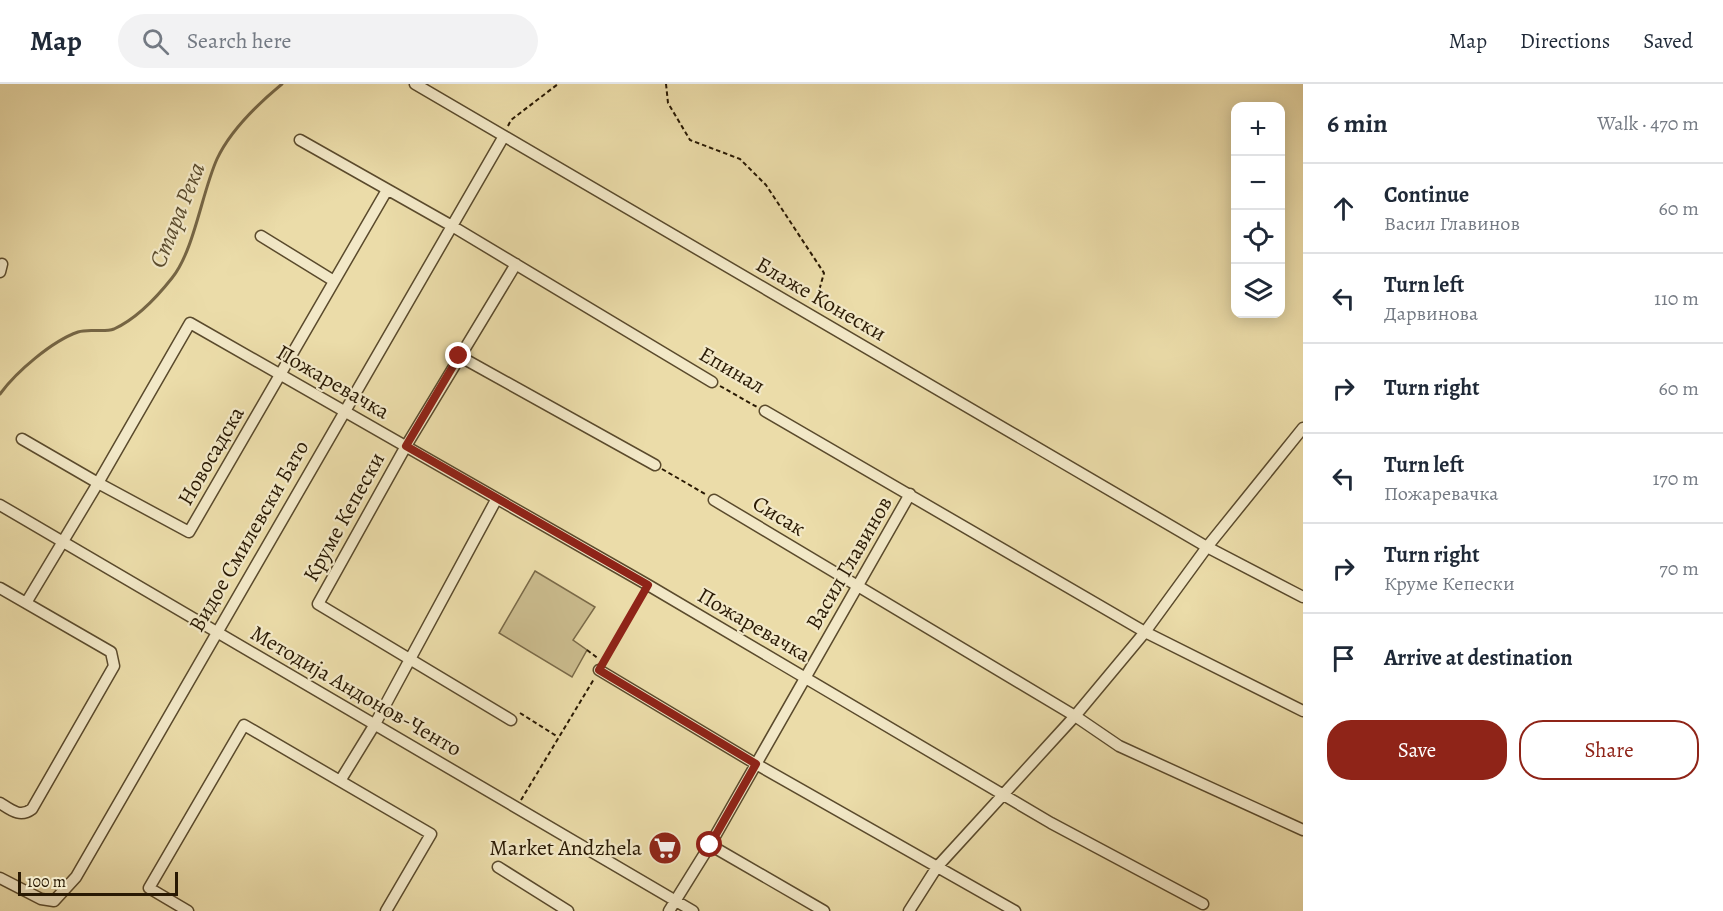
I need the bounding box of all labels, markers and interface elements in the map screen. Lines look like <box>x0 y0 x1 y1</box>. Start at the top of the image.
search box <box>118 14 538 68</box>
text: Map <box>30 22 82 60</box>
icon: search <box>139 25 172 58</box>
text: Search here <box>187 26 291 56</box>
text: Map <box>1449 27 1487 55</box>
text: Directions <box>1520 27 1610 55</box>
text: Saved <box>1643 27 1693 55</box>
map controls <box>1231 102 1285 318</box>
button: + <box>1231 102 1285 156</box>
text: 6 min <box>1327 106 1388 141</box>
text: Walk · 470 m <box>1597 110 1699 137</box>
button: − <box>1231 156 1285 210</box>
water label: Стара Река <box>141 157 213 273</box>
text: Continue <box>1384 180 1469 210</box>
icon: ahead <box>1327 192 1360 225</box>
text: 60 m <box>1659 195 1699 222</box>
button: locate <box>1231 210 1285 264</box>
text: Васил Главинов <box>1384 210 1520 237</box>
street label: Блаже Конески <box>750 250 892 348</box>
button: layers <box>1231 264 1285 318</box>
text: Turn left <box>1384 270 1464 300</box>
icon: left <box>1327 282 1360 315</box>
text: 110 m <box>1654 285 1699 312</box>
text: Дарвинова <box>1384 300 1478 327</box>
street label: Пожаревачка <box>271 338 396 427</box>
street label: Епинал <box>693 339 771 401</box>
route end <box>445 342 471 368</box>
icon: right <box>1327 372 1360 405</box>
text: Turn right <box>1384 373 1480 403</box>
text: 60 m <box>1659 375 1699 402</box>
street label: Новосадска <box>171 400 252 511</box>
street label: Видое Смилевски Бато <box>182 435 316 637</box>
street label: Круме Кепески <box>296 447 392 587</box>
text: Turn left <box>1384 450 1464 480</box>
icon: left <box>1327 462 1360 495</box>
text: 170 m <box>1653 465 1699 492</box>
text: Пожаревачка <box>1384 480 1499 507</box>
street label: Сисак <box>747 488 811 544</box>
street label: Васил Главинов <box>799 491 899 635</box>
text: Turn right <box>1384 540 1480 570</box>
icon: right <box>1327 552 1360 585</box>
text: 70 m <box>1659 555 1699 582</box>
text: Круме Кепески <box>1384 570 1515 597</box>
street label: Пожаревачка <box>692 581 817 670</box>
street label: Методија Андонов-Ченто <box>245 618 467 764</box>
icon: arrive <box>1327 642 1360 675</box>
text: Arrive at destination <box>1384 643 1573 673</box>
button: Save <box>1327 720 1507 780</box>
button: Share <box>1519 720 1699 780</box>
supermarket icon: Market Andzhela <box>647 830 683 866</box>
route start <box>696 831 722 857</box>
place label: Market Andzhela <box>489 833 643 863</box>
scale bar <box>18 869 178 896</box>
text: 100 m <box>27 871 66 893</box>

